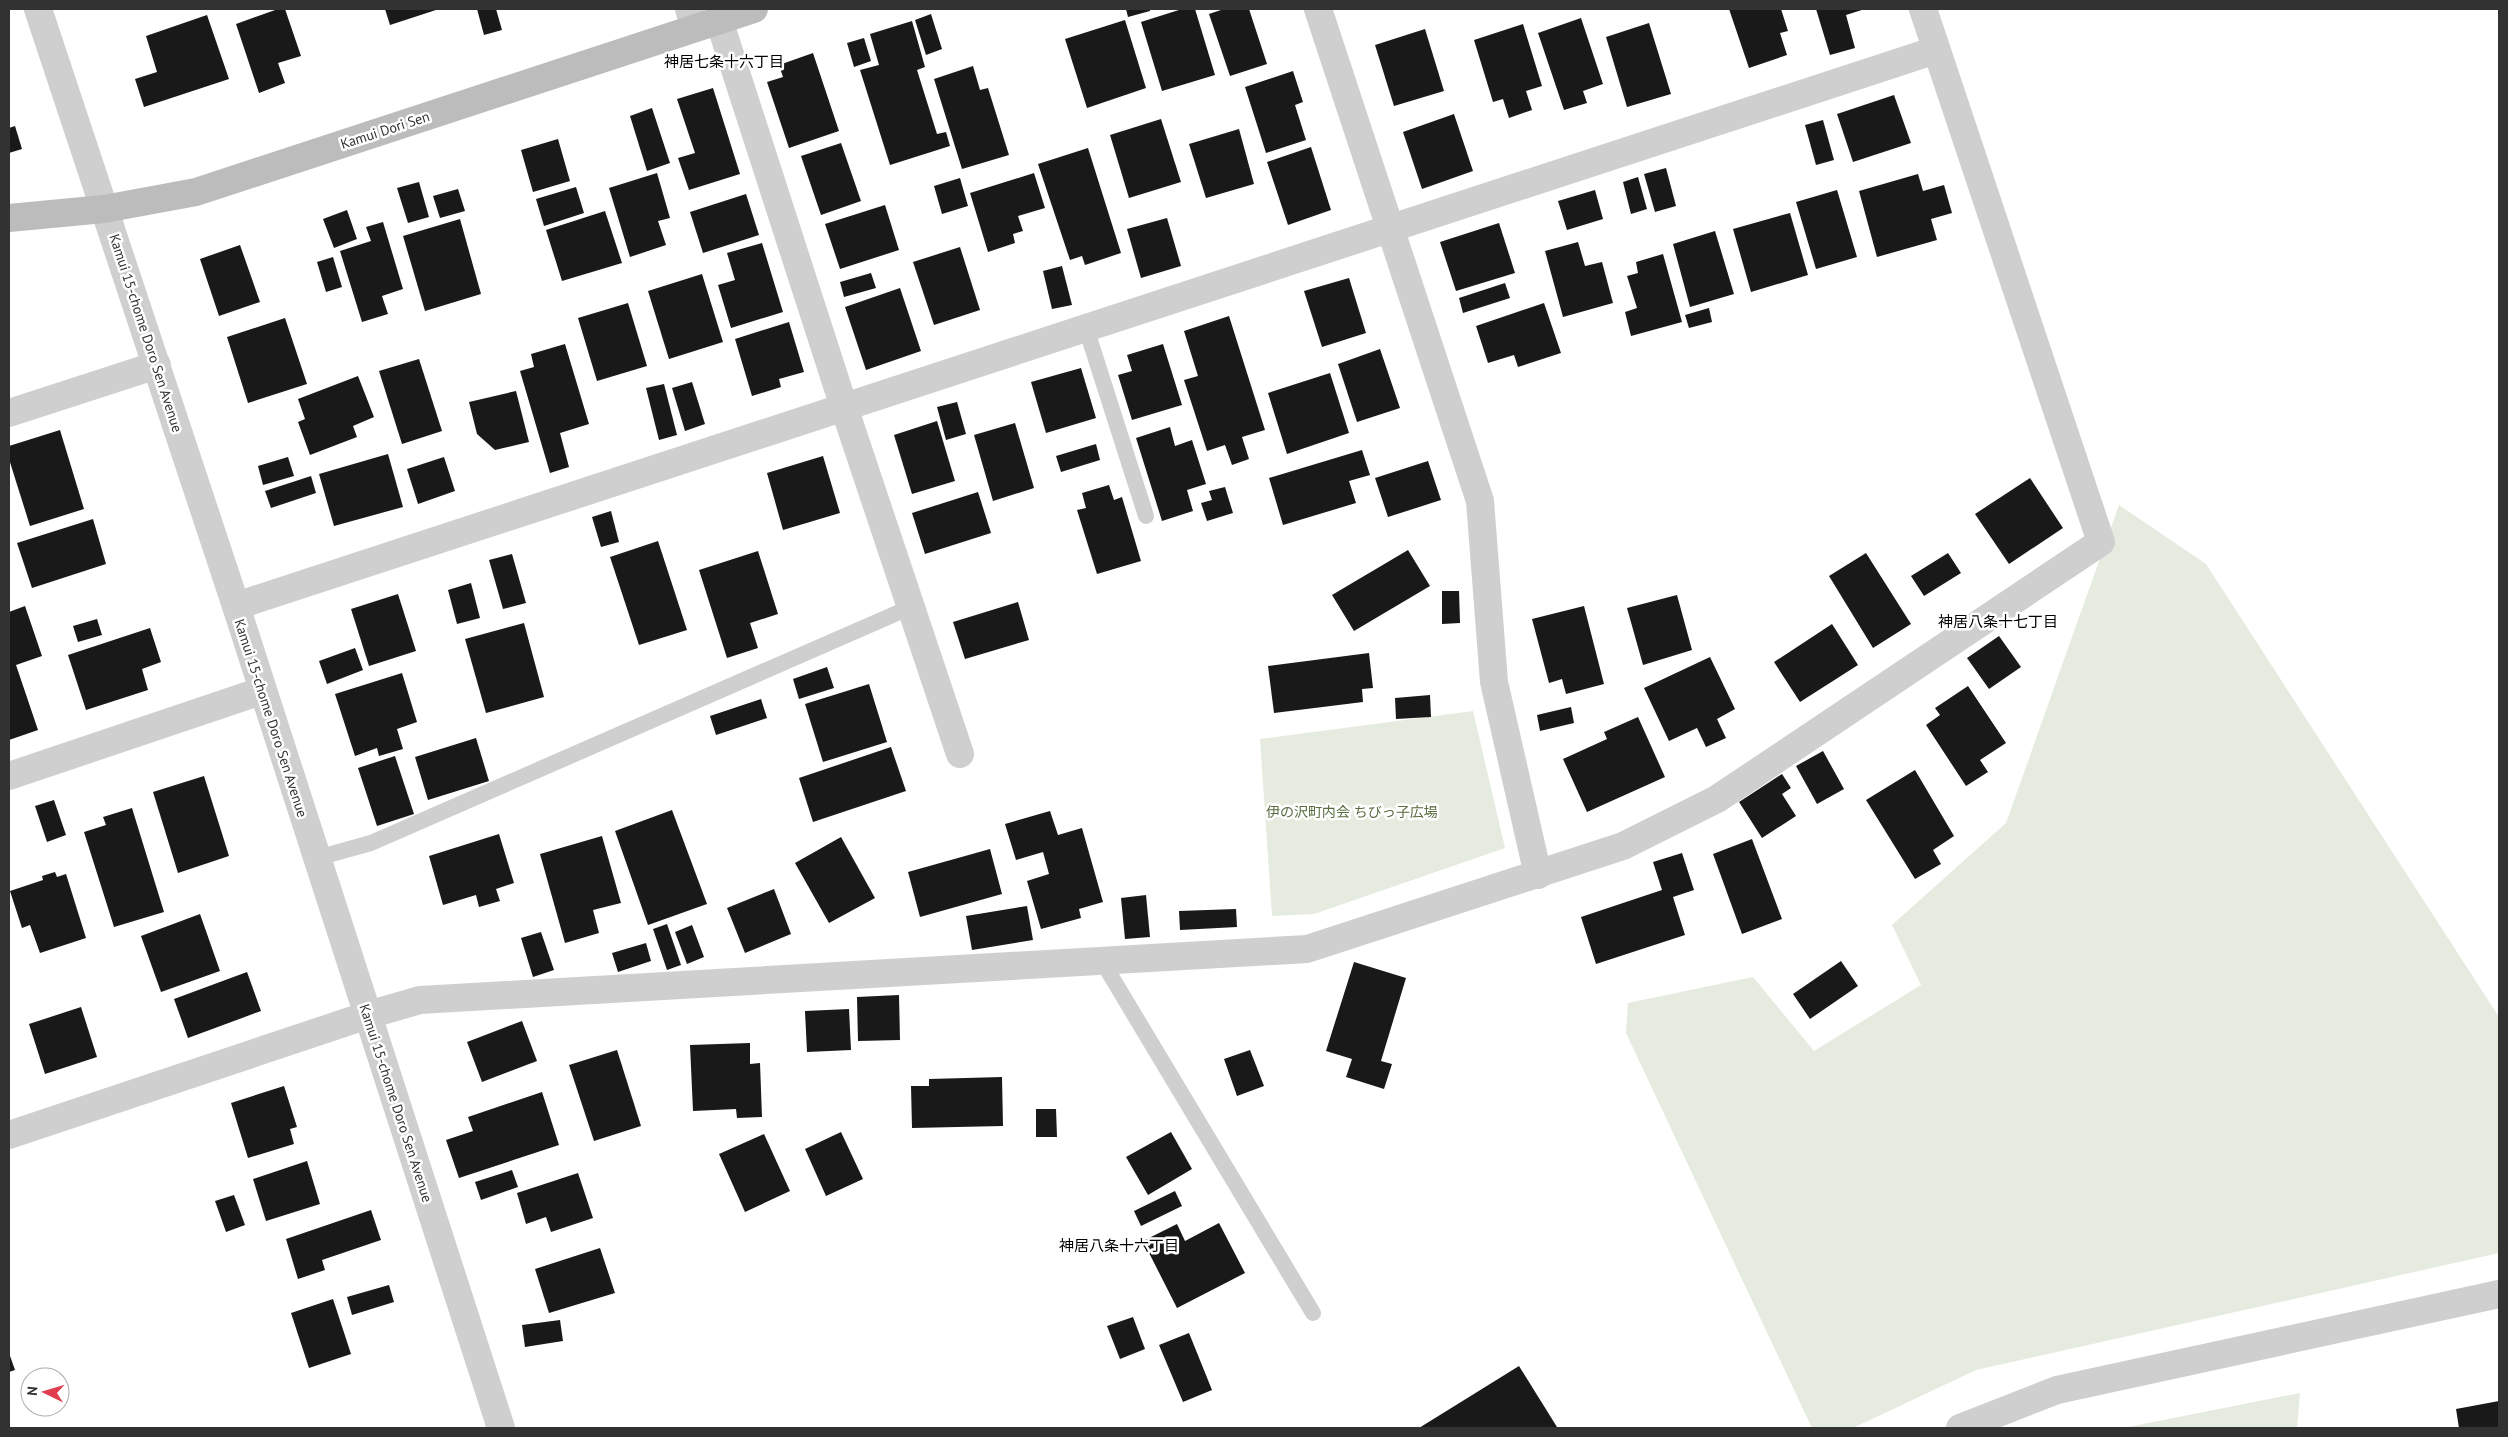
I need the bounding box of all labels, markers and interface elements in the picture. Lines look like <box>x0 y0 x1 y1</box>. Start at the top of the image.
district label: 神居七条十六丁目 <box>664 52 784 71</box>
street label: Kamui Dori Sen <box>338 107 432 153</box>
street label: Kamui 15-chome Doro Sen Avenue <box>105 232 187 434</box>
district label: 神居八条十七丁目 <box>1938 612 2058 631</box>
street label: Kamui 15-chome Doro Sen Avenue <box>230 617 312 819</box>
park label: 伊の沢町内会 ちびっ子広場 <box>1266 803 1438 821</box>
street label: Kamui 15-chome Doro Sen Avenue <box>355 1002 437 1204</box>
district label: 神居八条十六丁目 <box>1059 1236 1179 1255</box>
north arrow <box>20 1367 70 1417</box>
text: N <box>23 1385 41 1396</box>

